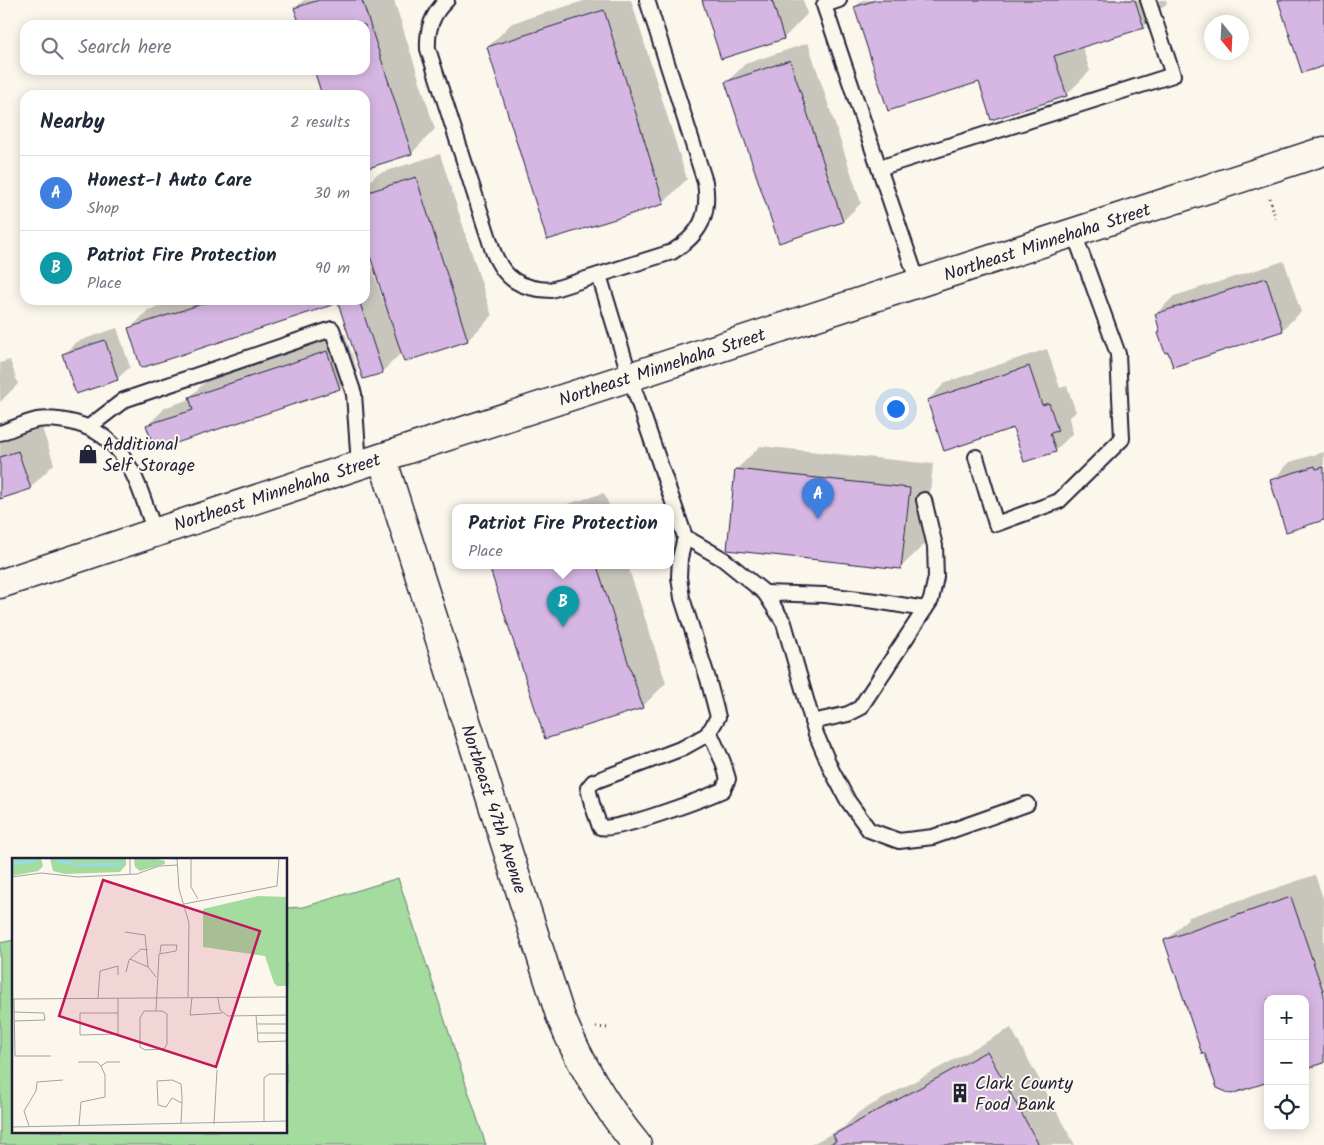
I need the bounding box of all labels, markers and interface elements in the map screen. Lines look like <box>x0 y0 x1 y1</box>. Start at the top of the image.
north arrow <box>1204 15 1249 60</box>
search box <box>20 20 370 75</box>
text: Search here <box>78 33 172 63</box>
icon: search <box>38 34 66 62</box>
text: Nearby <box>40 106 105 139</box>
text: 2 results <box>290 110 350 135</box>
text: Honest-1 Auto Care <box>87 166 252 196</box>
text: A <box>51 181 61 206</box>
text: 30 m <box>314 181 350 206</box>
text: Shop <box>87 196 119 221</box>
street label: Northeast Minnehaha Street <box>940 196 1156 291</box>
text: Patriot Fire Protection <box>87 241 277 271</box>
text: B <box>51 256 61 281</box>
text: 90 m <box>315 256 350 281</box>
text: Place <box>87 271 121 296</box>
street label: Northeast Minnehaha Street <box>555 321 771 416</box>
your location <box>883 396 909 422</box>
place label: Additional Self Storage <box>103 431 195 481</box>
shop icon: Additional Self Storage <box>77 443 99 465</box>
street label: Northeast Minnehaha Street <box>170 446 386 541</box>
pin: A <box>802 478 834 519</box>
popup <box>452 504 674 569</box>
text: Patriot Fire Protection <box>468 509 658 539</box>
text: Place <box>468 539 503 564</box>
pin: B <box>547 586 579 627</box>
street label: Northeast 47th Avenue <box>452 721 534 898</box>
inset map <box>12 858 288 1132</box>
map controls <box>1264 995 1309 1130</box>
button: + <box>1264 995 1309 1040</box>
button: − <box>1264 1040 1309 1085</box>
place label: Clark County Food Bank <box>975 1070 1073 1120</box>
building icon: Clark County Food Bank <box>949 1082 971 1104</box>
button: locate <box>1264 1085 1309 1130</box>

